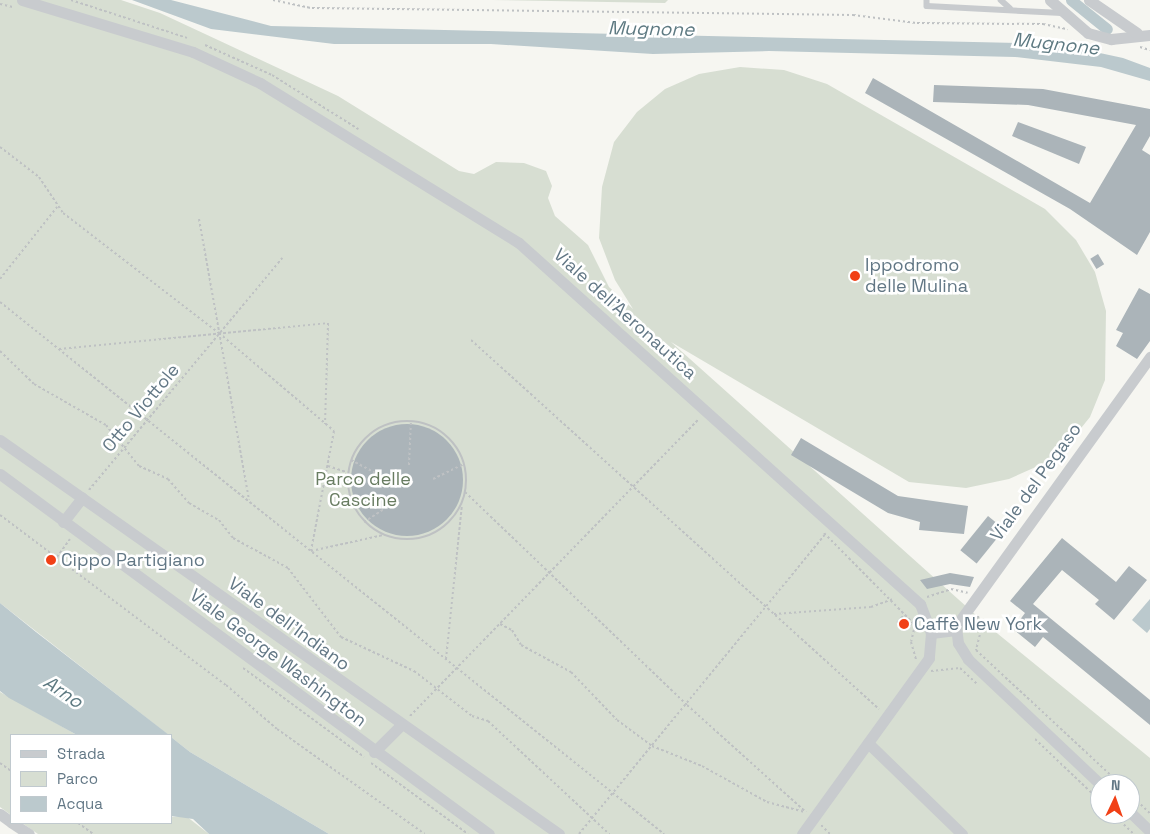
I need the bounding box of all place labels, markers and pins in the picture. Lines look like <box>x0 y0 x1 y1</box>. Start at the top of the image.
place label: Ippodromo delle Mulina <box>865 255 968 298</box>
marker: Ippodromo delle Mulina <box>849 270 861 282</box>
place label: Cippo Partigiano <box>61 549 205 571</box>
marker: Cippo Partigiano <box>45 554 57 566</box>
place label: Caffè New York <box>914 613 1042 635</box>
marker: Caffè New York <box>898 618 910 630</box>

